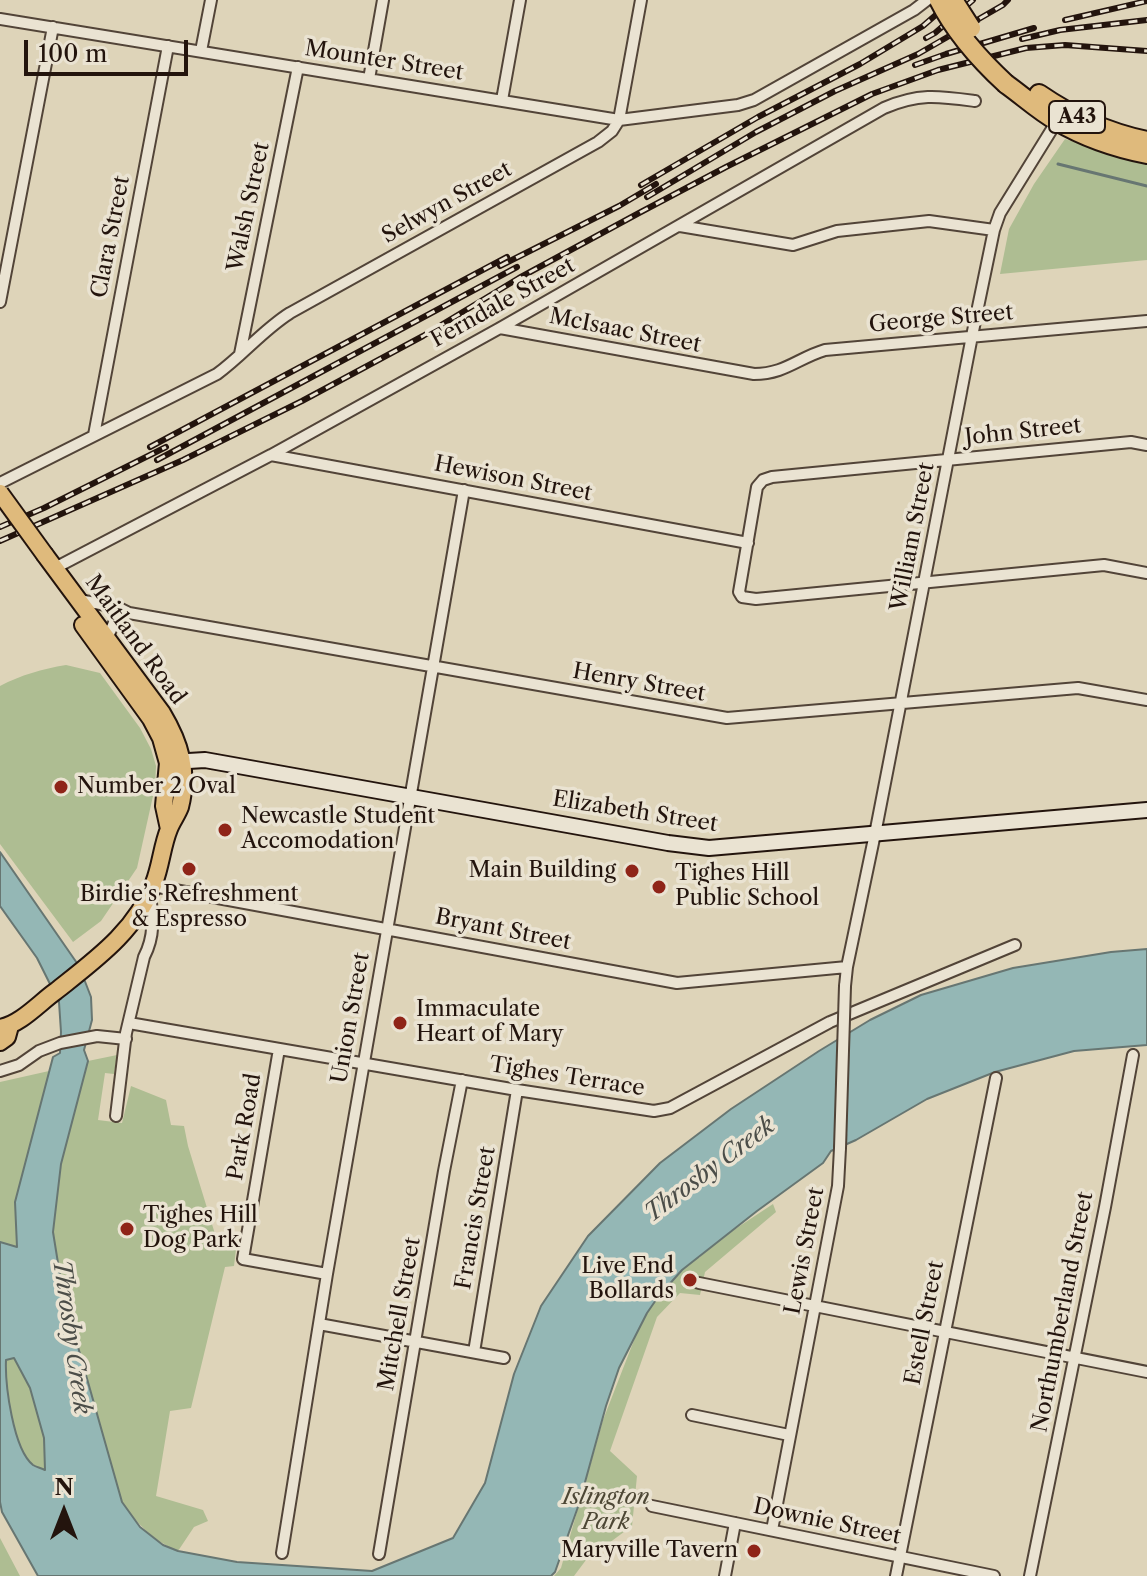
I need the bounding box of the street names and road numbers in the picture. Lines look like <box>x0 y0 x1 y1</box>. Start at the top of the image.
street label: Mounter Street <box>303 35 465 87</box>
road number: A43 <box>1049 101 1105 133</box>
street label: Walsh Street <box>222 140 276 274</box>
street label: Selwyn Street <box>378 156 516 250</box>
street label: Clara Street <box>86 174 136 300</box>
street label: Ferndale Street <box>426 252 580 354</box>
street label: George Street <box>868 300 1014 338</box>
street label: McIsaac Street <box>547 303 703 359</box>
street label: John Street <box>964 413 1082 451</box>
street label: Hewison Street <box>432 451 594 507</box>
street label: William Street <box>886 460 940 614</box>
street label: Maitland Road <box>79 570 191 710</box>
street label: Henry Street <box>571 658 707 708</box>
street label: Elizabeth Street <box>551 786 719 838</box>
street label: Bryant Street <box>433 904 573 956</box>
street label: Union Street <box>327 951 375 1085</box>
street label: Tighes Terrace <box>488 1052 646 1102</box>
street label: Park Road <box>223 1071 267 1183</box>
street label: Francis Street <box>450 1144 502 1292</box>
street label: Lewis Street <box>780 1185 830 1317</box>
street label: Northumberland Street <box>1027 1190 1099 1434</box>
street label: Mitchell Street <box>373 1235 427 1393</box>
street label: Estell Street <box>900 1259 950 1387</box>
street label: Downie Street <box>751 1494 903 1550</box>

